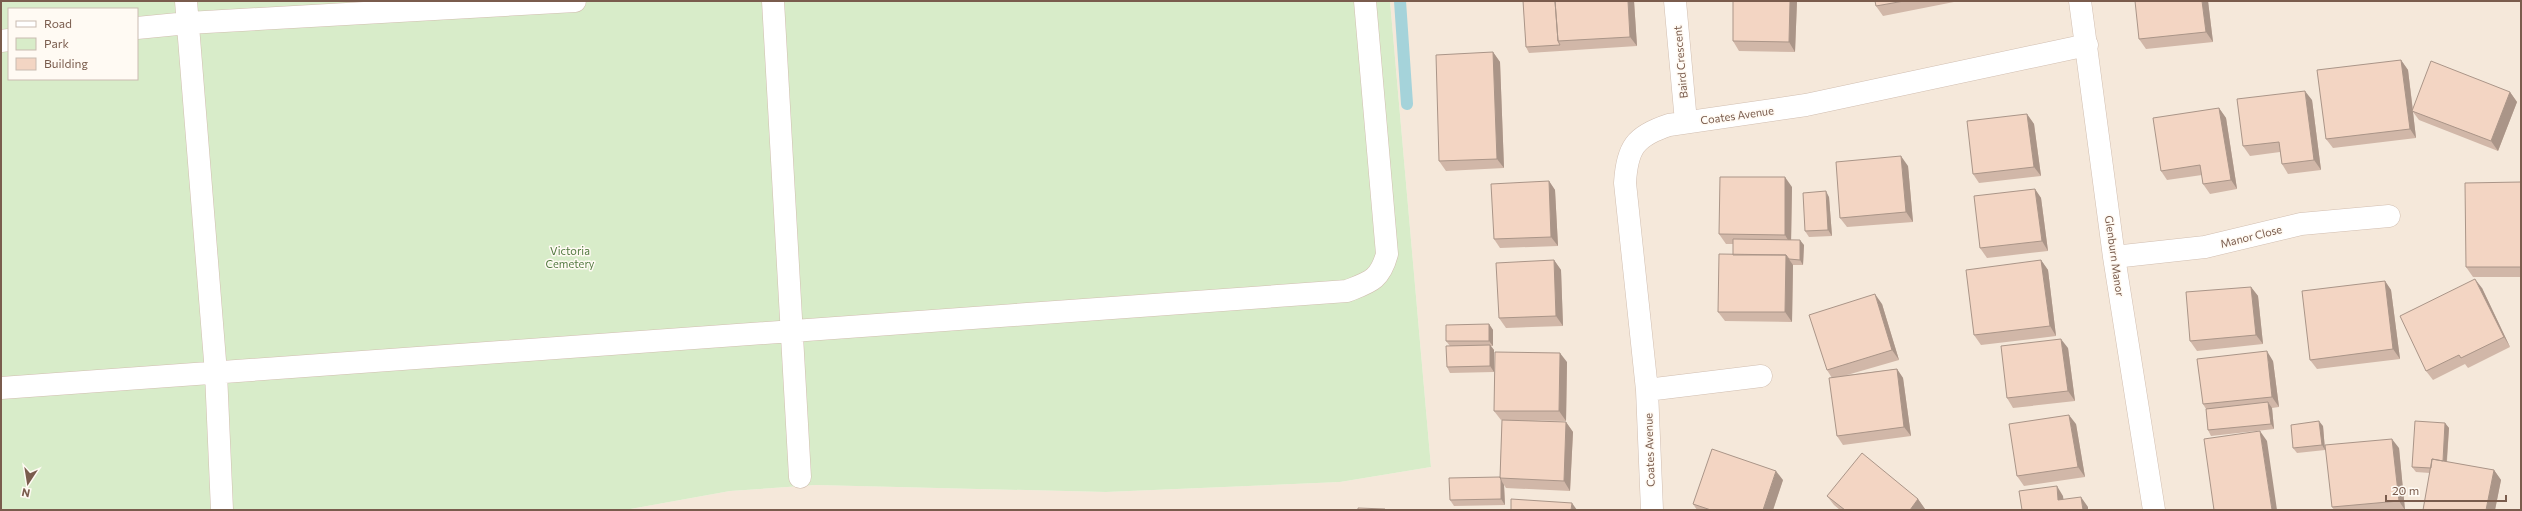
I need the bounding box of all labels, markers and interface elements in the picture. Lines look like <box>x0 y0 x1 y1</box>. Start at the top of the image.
legend <box>8 8 138 80</box>
text: Road <box>44 16 72 30</box>
street label: Baird Crescent <box>1670 25 1690 99</box>
text: Park <box>44 36 70 50</box>
text: Building <box>44 56 88 70</box>
street label: Coates Avenue <box>1700 103 1775 127</box>
street label: Glenburn Manor <box>2103 215 2127 298</box>
street label: Manor Close <box>2219 222 2283 250</box>
park label: Victoria Cemetery <box>546 244 595 270</box>
street label: Coates Avenue <box>1641 413 1657 487</box>
north arrow <box>8 463 48 503</box>
scale bar <box>2386 477 2506 503</box>
text: 20 m <box>2392 483 2419 497</box>
text: N <box>20 486 31 500</box>

